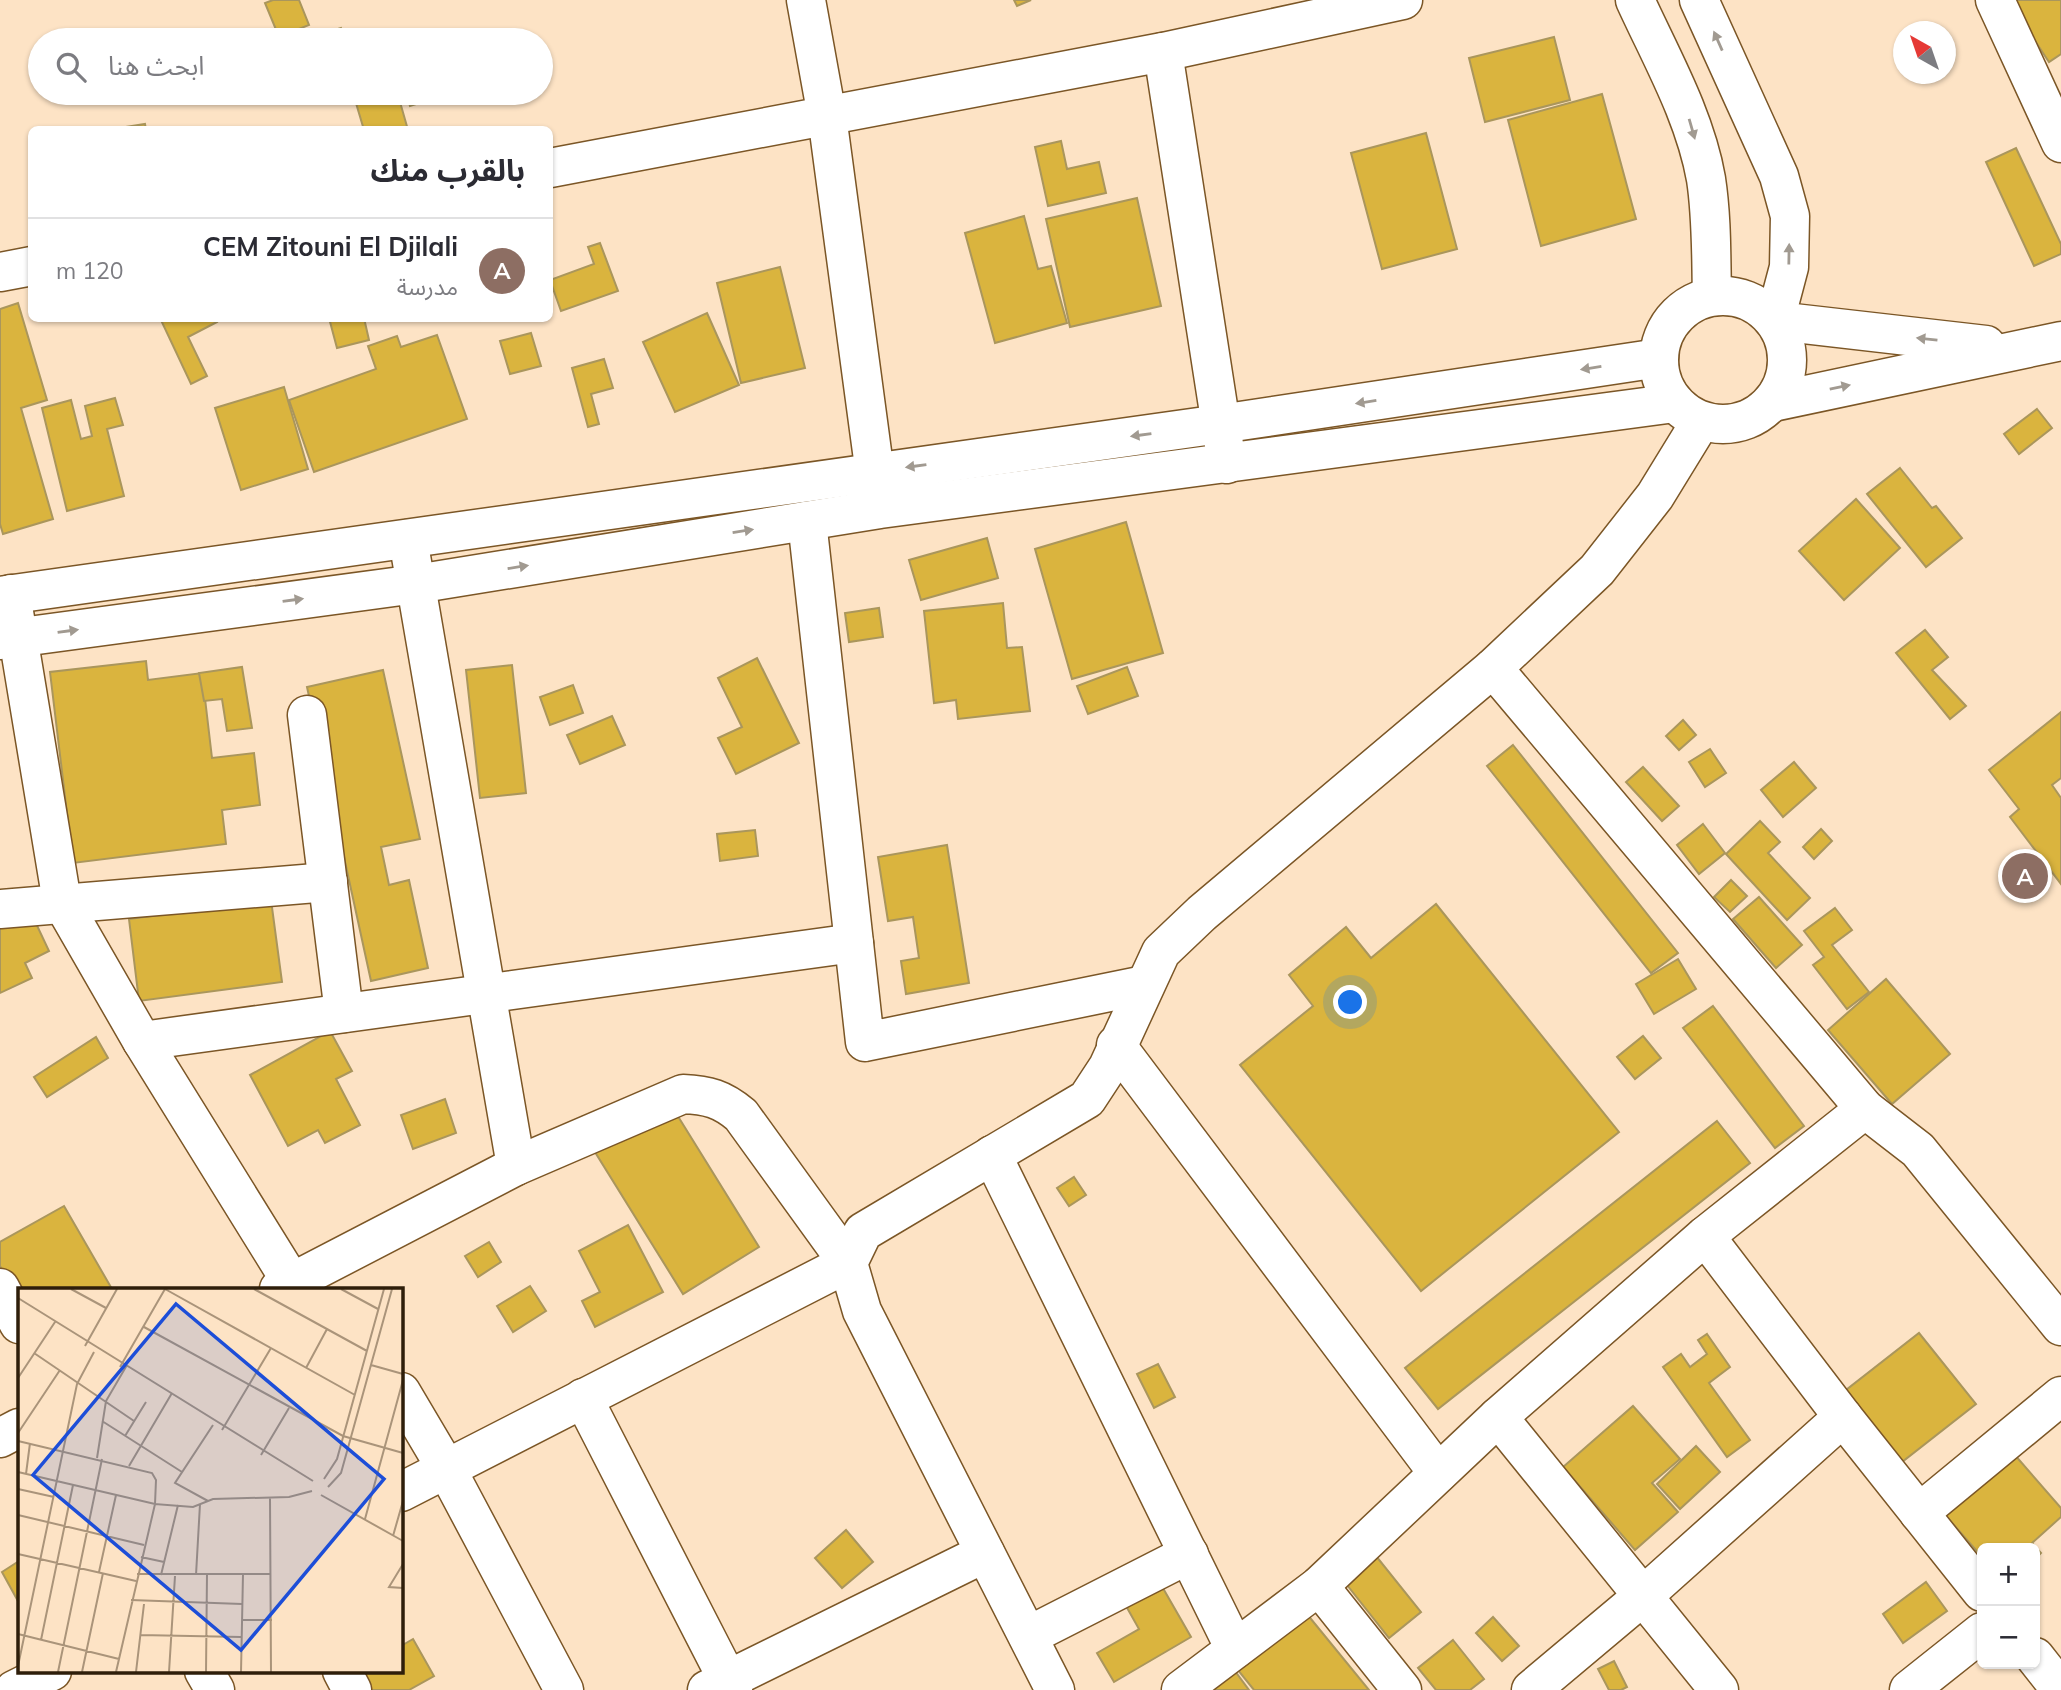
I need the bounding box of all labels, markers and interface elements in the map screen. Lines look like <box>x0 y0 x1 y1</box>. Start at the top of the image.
north arrow <box>1893 21 1956 84</box>
search box <box>28 28 553 105</box>
one-way arrow <box>1712 31 1723 52</box>
icon: search <box>52 48 90 86</box>
text: ابحث هنا <box>108 49 204 82</box>
one-way arrow <box>1687 119 1697 140</box>
text: بالقرب منك <box>371 151 525 189</box>
text: CEM Zitouni El Djilali <box>203 230 458 263</box>
one-way arrow <box>1783 243 1795 265</box>
text: 120 m <box>56 256 124 285</box>
text: A <box>493 256 511 285</box>
text: مدرسة <box>397 272 458 301</box>
one-way arrow <box>1916 333 1938 344</box>
one-way arrow <box>1580 363 1602 374</box>
one-way arrow <box>1829 382 1851 393</box>
one-way arrow <box>1355 397 1377 408</box>
one-way arrow <box>1130 429 1152 440</box>
one-way arrow <box>905 461 927 472</box>
one-way arrow <box>732 525 754 536</box>
one-way arrow <box>507 561 529 572</box>
one-way arrow <box>282 595 304 606</box>
one-way arrow <box>57 625 79 636</box>
pin: A <box>2002 850 2048 902</box>
your location <box>1333 985 1367 1019</box>
inset map <box>18 1288 402 1672</box>
map controls <box>1977 1543 2040 1669</box>
button: + <box>1977 1543 2040 1606</box>
button: − <box>1977 1606 2040 1669</box>

